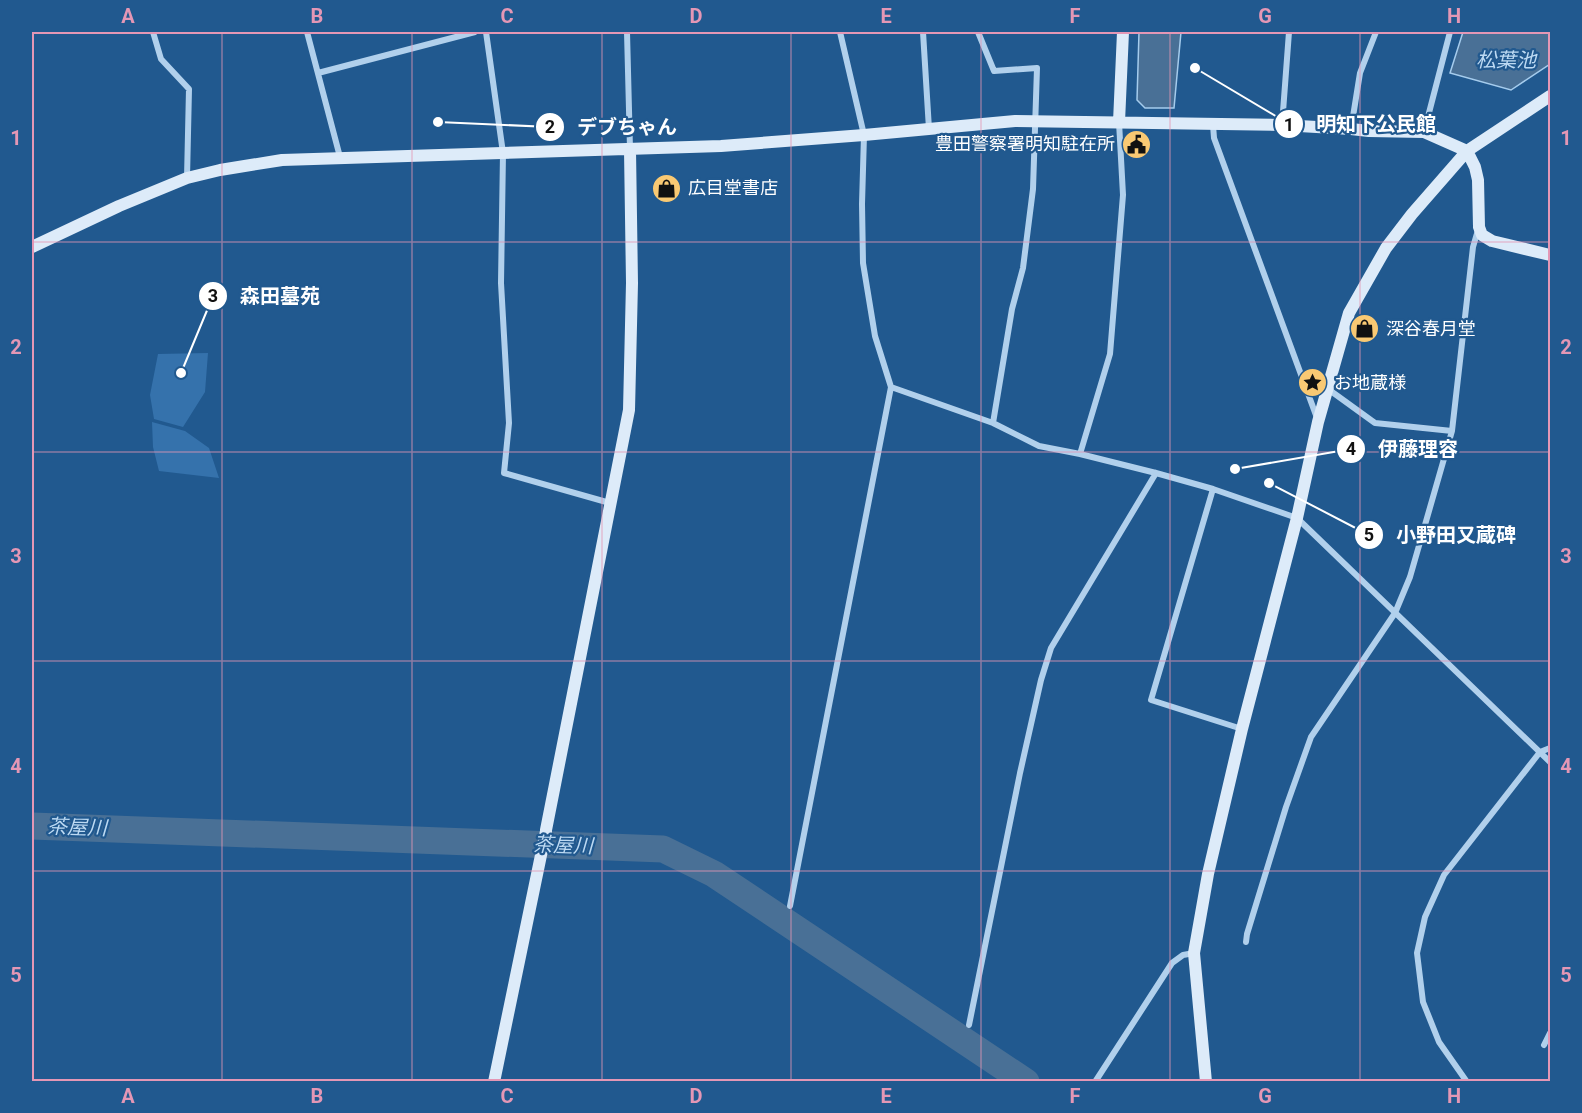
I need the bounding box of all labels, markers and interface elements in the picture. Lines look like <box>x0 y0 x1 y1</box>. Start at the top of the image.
text: A <box>121 4 135 28</box>
text: B <box>311 4 323 28</box>
text: C <box>500 4 514 28</box>
text: D <box>690 4 703 28</box>
text: E <box>880 4 892 28</box>
text: F <box>1070 4 1081 28</box>
text: G <box>1258 4 1272 28</box>
text: H <box>1447 4 1461 28</box>
water label: 松葉池 <box>1476 48 1538 72</box>
callout: 明知下公民館 <box>1274 105 1448 143</box>
callout: デブちゃん <box>535 108 689 146</box>
text: 明知下公民館 <box>1316 112 1436 136</box>
text: 1 <box>1284 114 1294 135</box>
text: デブちゃん <box>577 115 677 139</box>
text: 2 <box>545 116 555 137</box>
text: 1 <box>10 126 22 150</box>
text: 1 <box>1560 126 1572 150</box>
public building icon: 豊田警察署明知駐在所 <box>1120 128 1152 160</box>
place label: 豊田警察署明知駐在所 <box>935 133 1115 154</box>
shop icon: 広目堂書店 <box>651 172 683 204</box>
place label: 広目堂書店 <box>688 177 778 198</box>
callout: 森田墓苑 <box>198 277 332 315</box>
text: 森田墓苑 <box>240 284 320 308</box>
text: 3 <box>208 285 218 306</box>
shop icon: 深谷春月堂 <box>1349 313 1381 345</box>
place label: 深谷春月堂 <box>1386 318 1476 339</box>
text: 2 <box>10 335 22 359</box>
text: 2 <box>1560 335 1572 359</box>
place icon: お地蔵様 <box>1297 367 1329 399</box>
place label: お地蔵様 <box>1334 372 1406 393</box>
callout: 伊藤理容 <box>1336 430 1470 468</box>
text: 伊藤理容 <box>1378 437 1458 461</box>
text: 4 <box>1346 438 1356 459</box>
callout: 小野田又蔵碑 <box>1354 516 1528 554</box>
text: 小野田又蔵碑 <box>1396 523 1516 547</box>
text: 5 <box>1364 524 1374 545</box>
text: 3 <box>10 544 22 568</box>
text: 3 <box>1560 544 1572 568</box>
text: 4 <box>10 754 22 778</box>
text: 4 <box>1560 754 1572 778</box>
water label: 茶屋川 <box>47 814 109 840</box>
water label: 茶屋川 <box>533 832 595 858</box>
text: 5 <box>10 963 22 987</box>
text: 5 <box>1560 963 1572 987</box>
text: A <box>121 1084 135 1108</box>
text: B <box>311 1084 323 1108</box>
text: C <box>500 1084 514 1108</box>
text: D <box>690 1084 703 1108</box>
text: E <box>880 1084 892 1108</box>
text: F <box>1070 1084 1081 1108</box>
text: G <box>1258 1084 1272 1108</box>
text: H <box>1447 1084 1461 1108</box>

